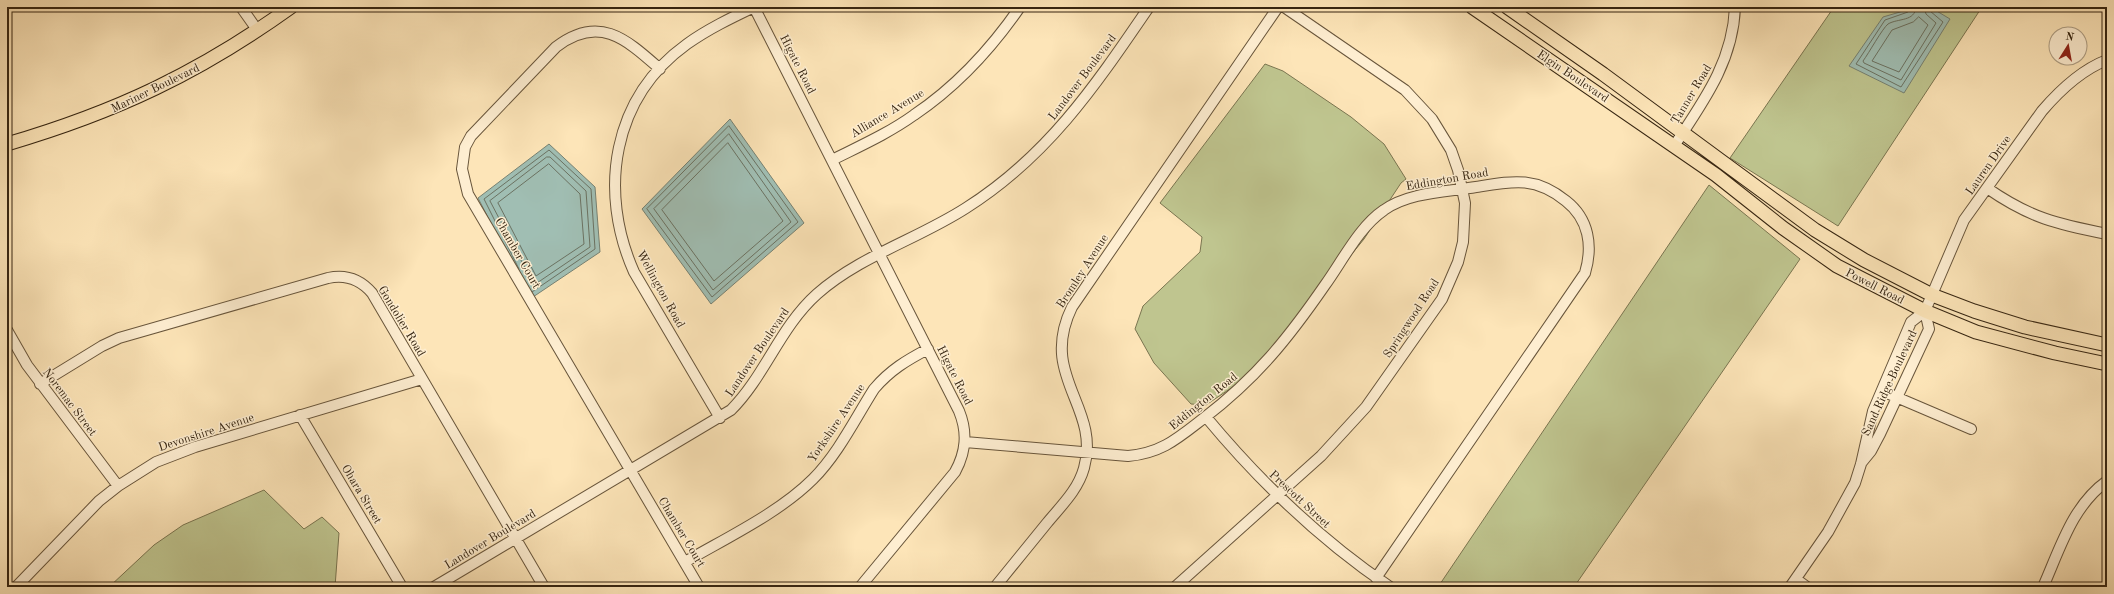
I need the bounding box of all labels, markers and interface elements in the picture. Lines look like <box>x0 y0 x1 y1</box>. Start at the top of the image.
north arrow <box>2048 26 2088 66</box>
text: N <box>2064 31 2075 44</box>
street label: Landover Boulevard <box>1047 32 1119 123</box>
street label: Higate Road <box>777 33 817 96</box>
street label: Elgin Boulevard <box>1534 48 1610 105</box>
street label: Mariner Boulevard <box>109 62 202 116</box>
street label: Tanner Road <box>1669 63 1714 126</box>
street label: Alliance Avenue <box>849 87 927 141</box>
street label: Lauren Drive <box>1964 133 2014 197</box>
street label: Eddington Road <box>1405 167 1489 193</box>
street label: Chamber Court <box>492 216 542 291</box>
street label: Bromley Avenue <box>1055 232 1111 311</box>
street label: Wellington Road <box>634 249 686 330</box>
street label: Powell Road <box>1843 267 1906 307</box>
street label: Springwood Road <box>1382 277 1442 360</box>
street label: Gondolier Road <box>375 284 427 359</box>
street label: Landover Boulevard <box>724 306 792 399</box>
street label: Sand Ridge Boulevard <box>1860 329 1920 438</box>
street label: Higate Road <box>934 344 974 407</box>
street label: Noremac Street <box>40 366 99 439</box>
street label: Eddington Road <box>1167 371 1240 433</box>
street label: Yorkshire Avenue <box>806 382 868 465</box>
street label: Devonshire Avenue <box>157 412 256 454</box>
street label: Ohara Street <box>339 463 384 526</box>
street label: Prescott Street <box>1266 469 1332 531</box>
street label: Chamber Court <box>656 495 707 570</box>
street label: Landover Boulevard <box>443 508 538 572</box>

